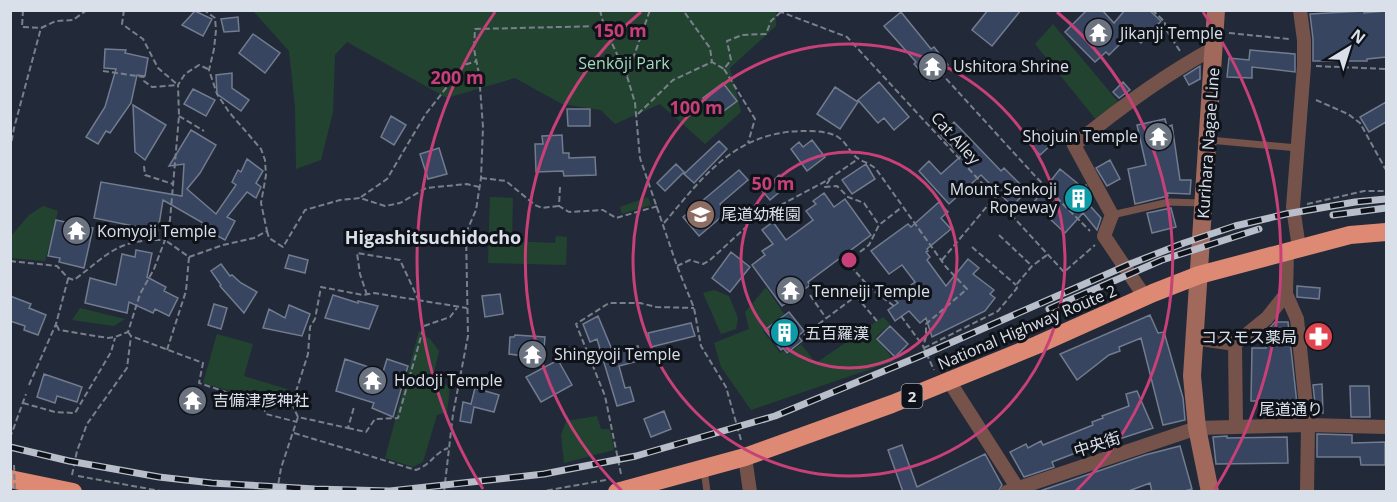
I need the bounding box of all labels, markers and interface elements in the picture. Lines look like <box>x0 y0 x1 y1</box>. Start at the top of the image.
temple icon: Jikanji Temple <box>1083 17 1115 49</box>
text: 150 m <box>593 18 647 42</box>
north arrow <box>1319 18 1379 78</box>
place label: Jikanji Temple <box>1118 22 1223 44</box>
text: N <box>1346 24 1370 49</box>
temple icon: Ushitora Shrine <box>916 50 948 82</box>
park label: Senkōji Park <box>578 52 670 74</box>
place label: Ushitora Shrine <box>953 55 1069 77</box>
text: 200 m <box>430 65 484 89</box>
street label: Kurihara Nagae Line <box>1192 67 1224 219</box>
text: 100 m <box>669 95 723 119</box>
street label: Cat Alley <box>926 107 986 170</box>
temple icon: Shojuin Temple <box>1143 120 1175 152</box>
place label: Shojuin Temple <box>1023 125 1138 147</box>
text: 50 m <box>752 171 794 195</box>
place label: Mount Senkoji Ropeway <box>950 178 1058 218</box>
building icon: Mount Senkoji Ropeway <box>1062 182 1094 214</box>
school or university icon: 尾道幼稚園 <box>684 198 716 230</box>
place label: 尾道幼稚園 <box>721 203 801 225</box>
temple icon: Komyoji Temple <box>60 215 92 247</box>
place label: Komyoji Temple <box>97 220 217 242</box>
district label: Higashitsuchidocho <box>345 225 521 249</box>
centre of rings <box>839 250 859 270</box>
temple icon: Tenneiji Temple <box>775 275 807 307</box>
street label: National Highway Route 2 <box>934 279 1120 375</box>
place label: Tenneiji Temple <box>812 280 930 302</box>
building icon: 五百羅漢 <box>768 317 800 349</box>
pharmacy icon: コスモス薬局 <box>1302 321 1334 353</box>
place label: 五百羅漢 <box>805 322 869 344</box>
place label: コスモス薬局 <box>1201 326 1297 348</box>
temple icon: Shingyoji Temple <box>517 338 549 370</box>
place label: Shingyoji Temple <box>554 343 680 365</box>
temple icon: Hodoji Temple <box>357 364 389 396</box>
place label: Hodoji Temple <box>394 369 503 391</box>
temple icon: 吉備津彦神社 <box>176 384 208 416</box>
road number: 2 <box>902 384 922 408</box>
place label: 吉備津彦神社 <box>213 389 309 411</box>
street label: 尾道通り <box>1259 398 1323 420</box>
street label: 中央街 <box>1071 426 1123 462</box>

